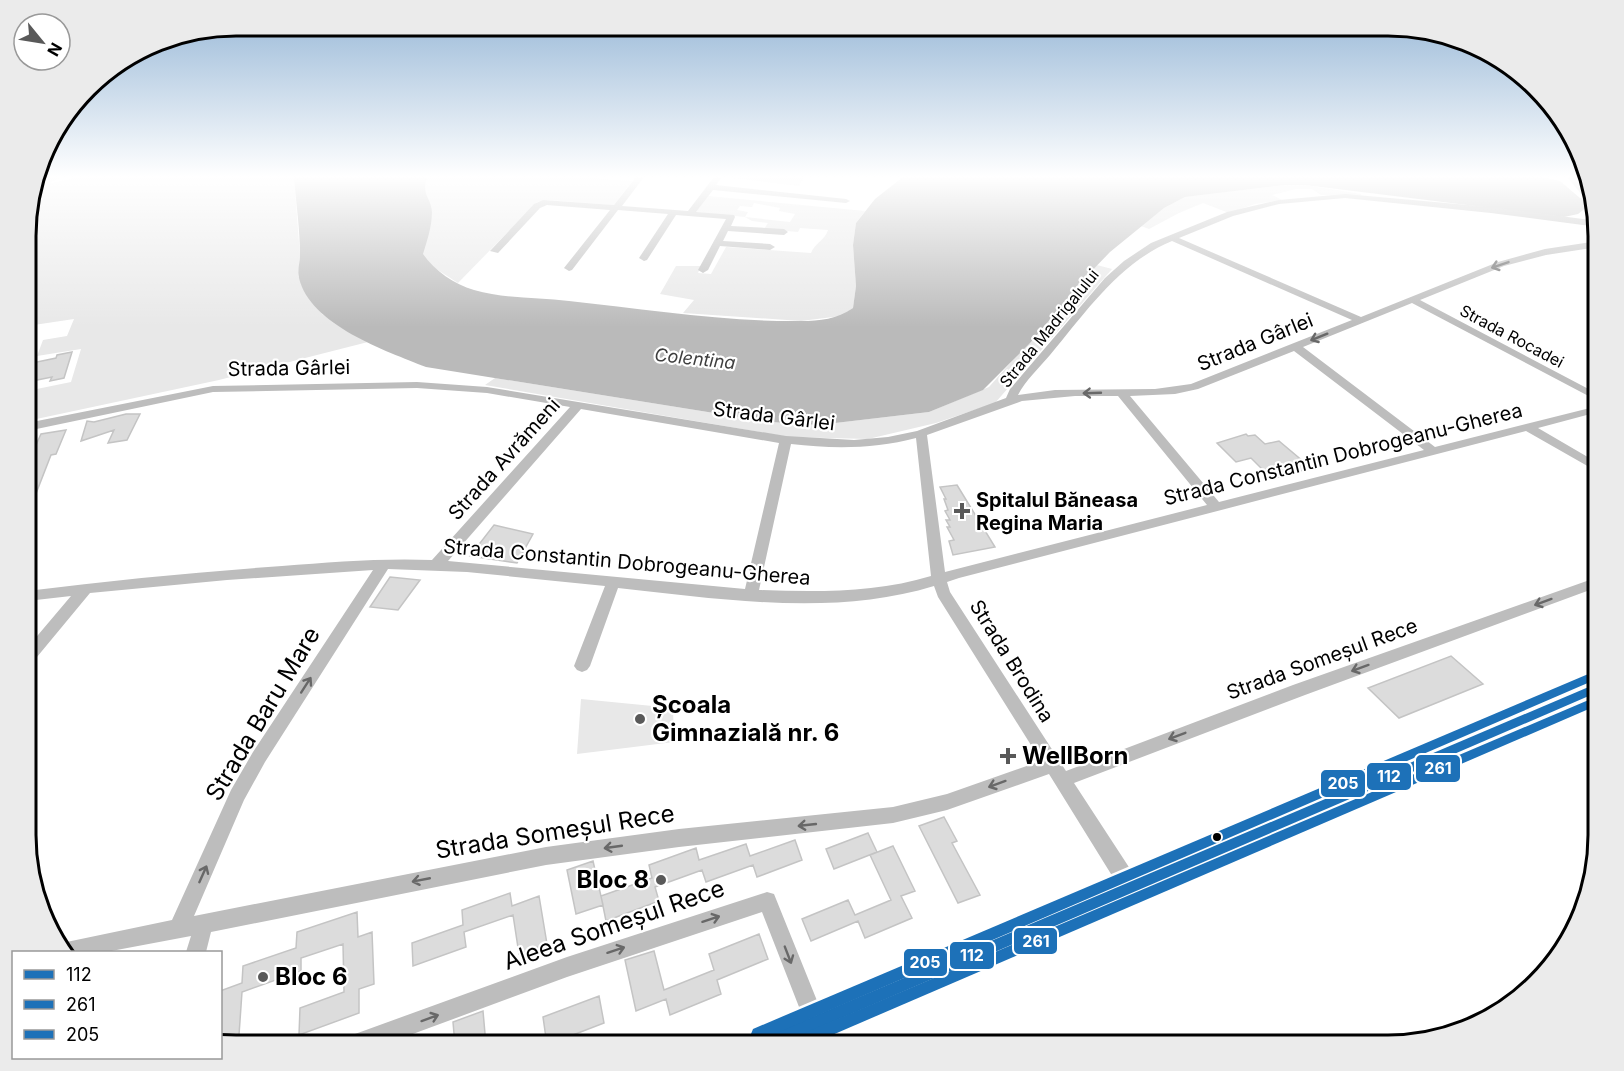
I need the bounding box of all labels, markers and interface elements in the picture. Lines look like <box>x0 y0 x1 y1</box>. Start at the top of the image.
north arrow <box>12 12 72 72</box>
text: N <box>43 39 67 60</box>
one-way arrow <box>1491 261 1510 272</box>
street label: Strada Madrigalului <box>995 265 1103 391</box>
street label: Strada Rocadei <box>1457 300 1567 372</box>
street label: Strada Gârlei <box>1194 308 1316 376</box>
one-way arrow <box>1310 332 1329 343</box>
water label: Colentina <box>654 344 737 373</box>
street label: Strada Gârlei <box>228 355 350 381</box>
one-way arrow <box>1082 387 1102 399</box>
street label: Strada Avrămeni <box>443 393 565 525</box>
street label: Strada Gârlei <box>712 397 836 435</box>
street label: Strada Constantin Dobrogeanu-Gherea <box>1161 398 1525 510</box>
place label: Spitalul Băneasa Regina Maria <box>976 488 1138 535</box>
marker: Spitalul Băneasa Regina Maria <box>953 502 971 520</box>
street label: Strada Constantin Dobrogeanu-Gherea <box>442 534 812 590</box>
street label: Strada Brodina <box>965 595 1059 727</box>
one-way arrow <box>1534 598 1553 609</box>
street label: Strada Someșul Rece <box>1223 613 1421 705</box>
street label: Strada Baru Mare <box>199 622 326 806</box>
one-way arrow <box>1351 664 1369 675</box>
one-way arrow <box>301 677 313 694</box>
place label: Școala Gimnazială nr. 6 <box>652 690 839 747</box>
marker: Școala Gimnazială nr. 6 <box>633 712 647 726</box>
one-way arrow <box>1168 732 1187 743</box>
place label: WellBorn <box>1022 741 1129 770</box>
marker: WellBorn <box>999 747 1017 765</box>
line badge: 261 <box>1415 754 1461 783</box>
text: 261 <box>1424 758 1452 778</box>
line badge: 112 <box>1366 762 1412 791</box>
text: 112 <box>1377 766 1401 786</box>
line badge: 205 <box>1320 769 1366 798</box>
text: 205 <box>1327 773 1359 793</box>
one-way arrow <box>988 780 1007 791</box>
street label: Strada Someșul Rece <box>433 798 677 865</box>
one-way arrow <box>797 820 817 831</box>
unlabelled marker <box>1211 831 1223 843</box>
one-way arrow <box>604 841 624 852</box>
one-way arrow <box>198 865 209 883</box>
place label: Bloc 8 <box>576 865 649 894</box>
street label: Aleea Someșul Rece <box>500 873 728 976</box>
marker: Bloc 8 <box>654 873 668 887</box>
one-way arrow <box>412 875 431 886</box>
one-way arrow <box>701 913 720 924</box>
line badge: 261 <box>1013 927 1058 955</box>
text: 261 <box>1022 931 1050 951</box>
line badge: 112 <box>949 941 995 970</box>
one-way arrow <box>606 944 625 955</box>
one-way arrow <box>783 945 794 964</box>
text: 112 <box>960 945 984 965</box>
line badge: 205 <box>903 948 948 977</box>
legend <box>12 951 222 1059</box>
text: 205 <box>909 952 941 972</box>
place label: Bloc 6 <box>275 962 348 991</box>
text: 112 <box>66 964 92 985</box>
marker: Bloc 6 <box>256 970 270 984</box>
text: 261 <box>66 994 95 1015</box>
one-way arrow <box>420 1011 439 1022</box>
text: 205 <box>66 1024 99 1045</box>

